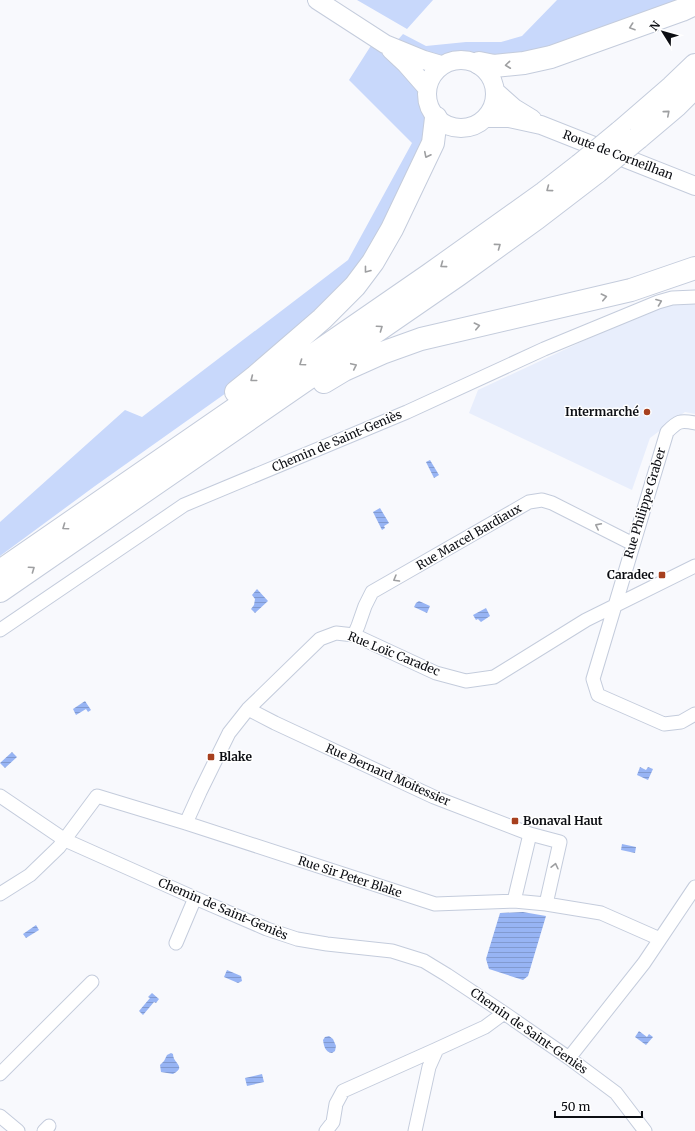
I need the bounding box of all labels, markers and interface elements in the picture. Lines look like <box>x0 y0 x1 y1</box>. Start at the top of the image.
north arrow <box>643 12 683 52</box>
text: N <box>647 18 663 34</box>
one-way arrow <box>629 23 636 31</box>
one-way arrow <box>505 60 511 69</box>
one-way arrow <box>662 110 670 118</box>
street label: Route de Corneilhan <box>561 127 675 182</box>
one-way arrow <box>424 151 432 159</box>
one-way arrow <box>546 184 553 191</box>
one-way arrow <box>493 244 500 251</box>
one-way arrow <box>441 260 448 267</box>
one-way arrow <box>364 266 371 273</box>
one-way arrow <box>600 293 607 302</box>
one-way arrow <box>655 298 662 306</box>
one-way arrow <box>474 323 480 331</box>
one-way arrow <box>375 326 382 333</box>
one-way arrow <box>299 358 306 366</box>
one-way arrow <box>349 363 357 371</box>
one-way arrow <box>250 374 257 381</box>
place label: Intermarché <box>565 404 639 419</box>
street label: Chemin de Saint-Geniès <box>270 406 404 475</box>
marker: Intermarché <box>642 407 652 417</box>
street label: Rue Philippe Graber <box>621 445 669 560</box>
street label: Rue Marcel Bardiaux <box>414 500 525 573</box>
one-way arrow <box>62 522 69 529</box>
one-way arrow <box>595 523 602 531</box>
one-way arrow <box>28 566 35 574</box>
place label: Caradec <box>607 567 654 582</box>
marker: Caradec <box>657 570 667 580</box>
one-way arrow <box>393 574 401 581</box>
street label: Rue Loïc Caradec <box>346 628 442 679</box>
street label: Rue Bernard Moitessier <box>324 740 453 809</box>
place label: Blake <box>219 749 252 764</box>
marker: Blake <box>206 752 216 762</box>
place label: Bonaval Haut <box>523 813 603 828</box>
marker: Bonaval Haut <box>510 816 520 826</box>
street label: Rue Sir Peter Blake <box>296 853 404 900</box>
one-way arrow <box>550 863 558 869</box>
street label: Chemin de Saint-Geniès <box>156 874 290 943</box>
street label: Chemin de Saint-Geniès <box>468 984 591 1077</box>
scale bar <box>555 1093 642 1119</box>
text: 50 m <box>561 1099 590 1114</box>

